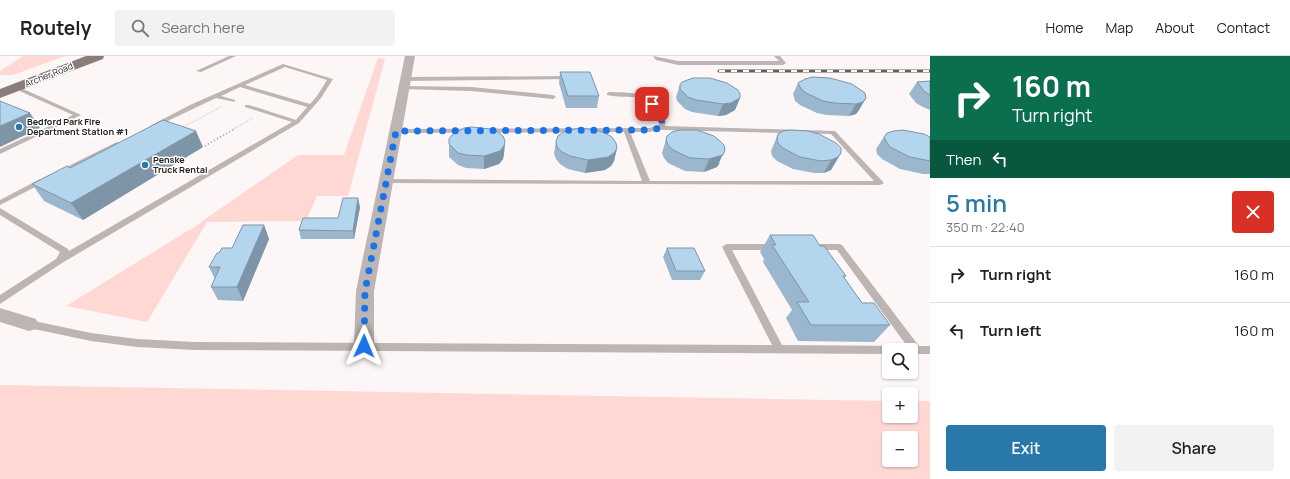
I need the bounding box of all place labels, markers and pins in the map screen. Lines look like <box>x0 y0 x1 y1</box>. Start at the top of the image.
pin <box>635 87 669 121</box>
place label: Bedford Park Fire Department Station #1 <box>27 115 128 138</box>
marker: Bedford Park Fire Department Station #1 <box>14 122 24 132</box>
place label: Penske Truck Rental <box>153 153 208 176</box>
marker: Penske Truck Rental <box>140 160 150 170</box>

